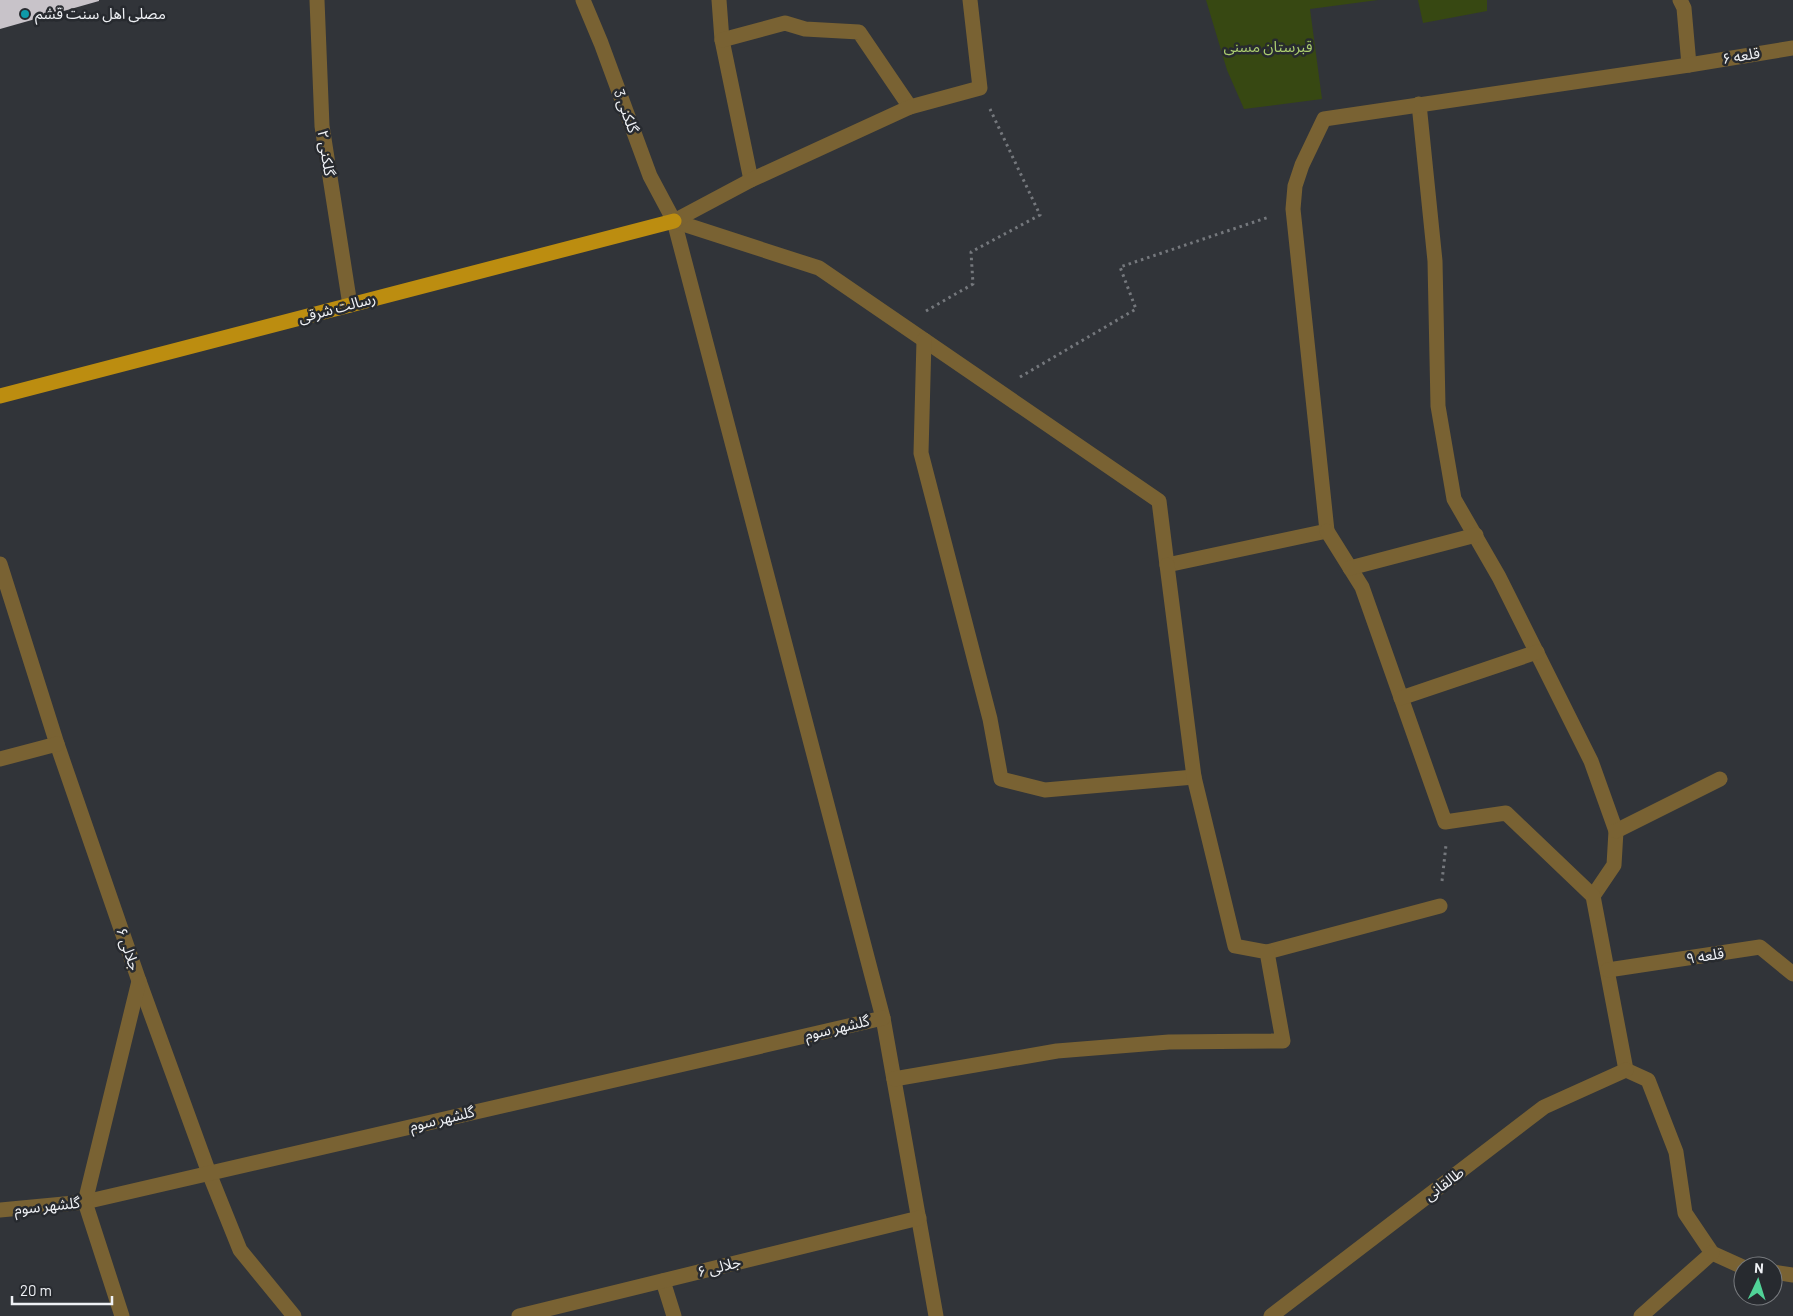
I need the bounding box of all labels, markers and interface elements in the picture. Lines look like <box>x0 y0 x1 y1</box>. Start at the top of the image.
place label: مصلی اهل سنت قشم <box>35 4 166 25</box>
marker: مصلی اهل سنت قشم <box>19 8 31 20</box>
park label: قبرستان مسنی <box>1223 37 1313 56</box>
street label: قلعه ۶ <box>1721 43 1761 67</box>
street label: گلکنی 3 <box>610 86 643 136</box>
street label: گلکنی ۲ <box>314 129 340 178</box>
street label: رسالت شرقی <box>296 288 378 327</box>
street label: جلالی ۶ <box>112 925 145 973</box>
street label: قلعه ۹ <box>1685 943 1725 967</box>
street label: گلشهر سوم <box>803 1011 872 1046</box>
street label: گلشهر سوم <box>408 1102 477 1137</box>
street label: طالقانی <box>1420 1162 1468 1205</box>
street label: گلشهر سوم <box>13 1193 82 1220</box>
street label: جلالی ۶ <box>695 1252 743 1281</box>
north arrow <box>1733 1256 1783 1306</box>
text: N <box>1754 1259 1764 1276</box>
scale bar <box>12 1274 112 1306</box>
text: 20 m <box>20 1281 52 1299</box>

